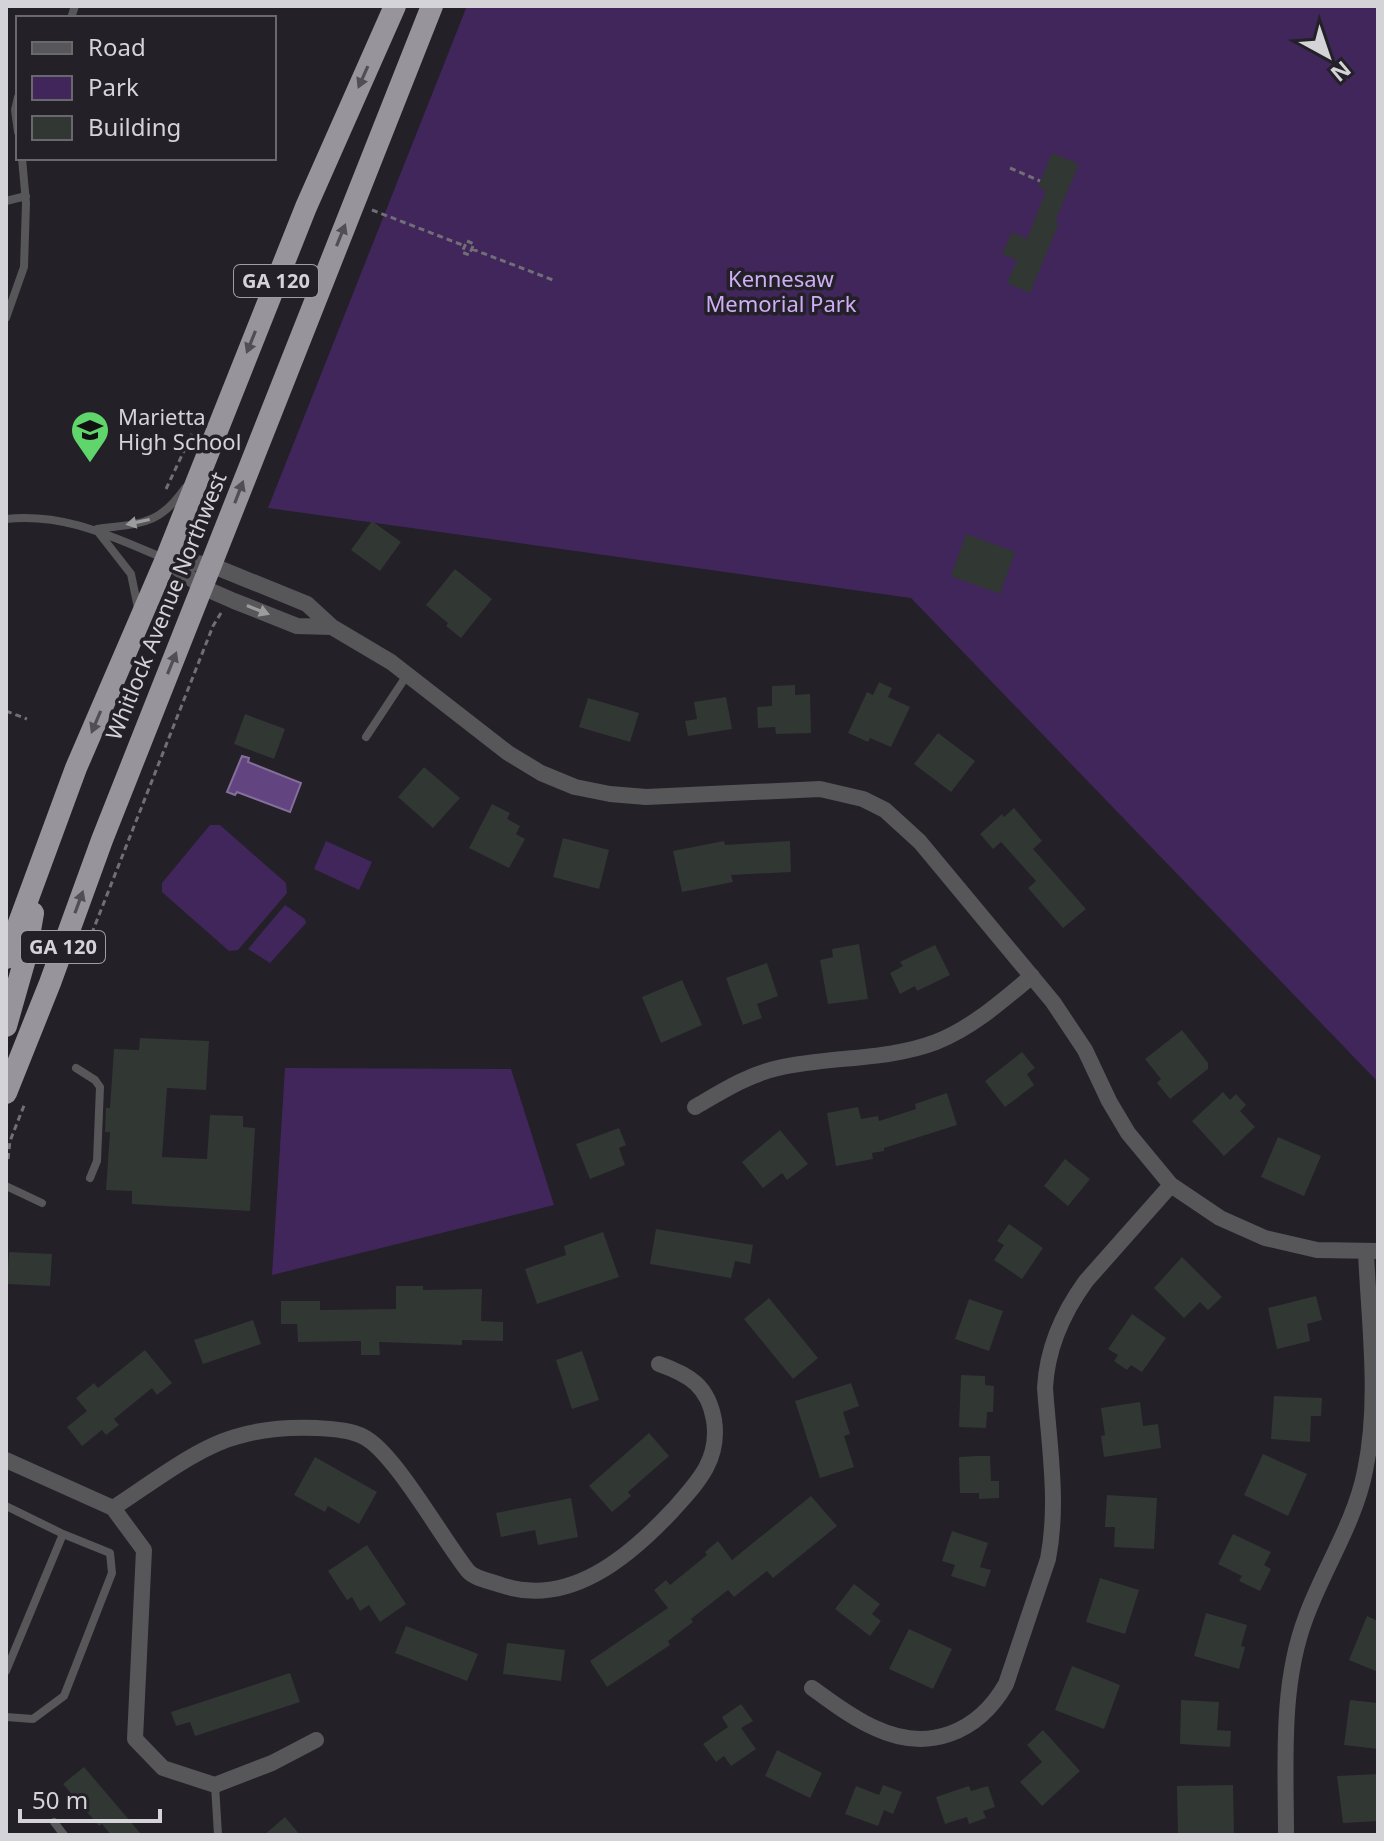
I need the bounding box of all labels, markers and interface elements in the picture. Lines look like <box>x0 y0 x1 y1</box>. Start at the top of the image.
legend <box>16 16 276 160</box>
north arrow <box>1288 16 1368 96</box>
text: Road <box>88 30 146 63</box>
text: N <box>1325 55 1358 89</box>
one-way arrow <box>357 65 370 89</box>
text: Park <box>88 70 139 103</box>
text: Building <box>88 110 181 143</box>
one-way arrow <box>334 223 347 247</box>
park label: Kennesaw Memorial Park <box>705 263 857 318</box>
road number: GA 120 <box>234 265 318 297</box>
one-way arrow <box>245 330 258 354</box>
place label: Marietta High School <box>118 401 241 456</box>
school or university icon: Marietta High School <box>69 409 111 464</box>
street label: Whitlock Avenue Northwest <box>98 467 233 744</box>
one-way arrow <box>233 480 246 504</box>
one-way arrow <box>125 517 150 529</box>
one-way arrow <box>246 604 270 617</box>
one-way arrow <box>166 651 179 675</box>
one-way arrow <box>90 710 103 734</box>
one-way arrow <box>74 889 86 913</box>
road number: GA 120 <box>21 931 105 963</box>
scale bar <box>20 1773 160 1823</box>
text: 50 m <box>32 1783 88 1816</box>

